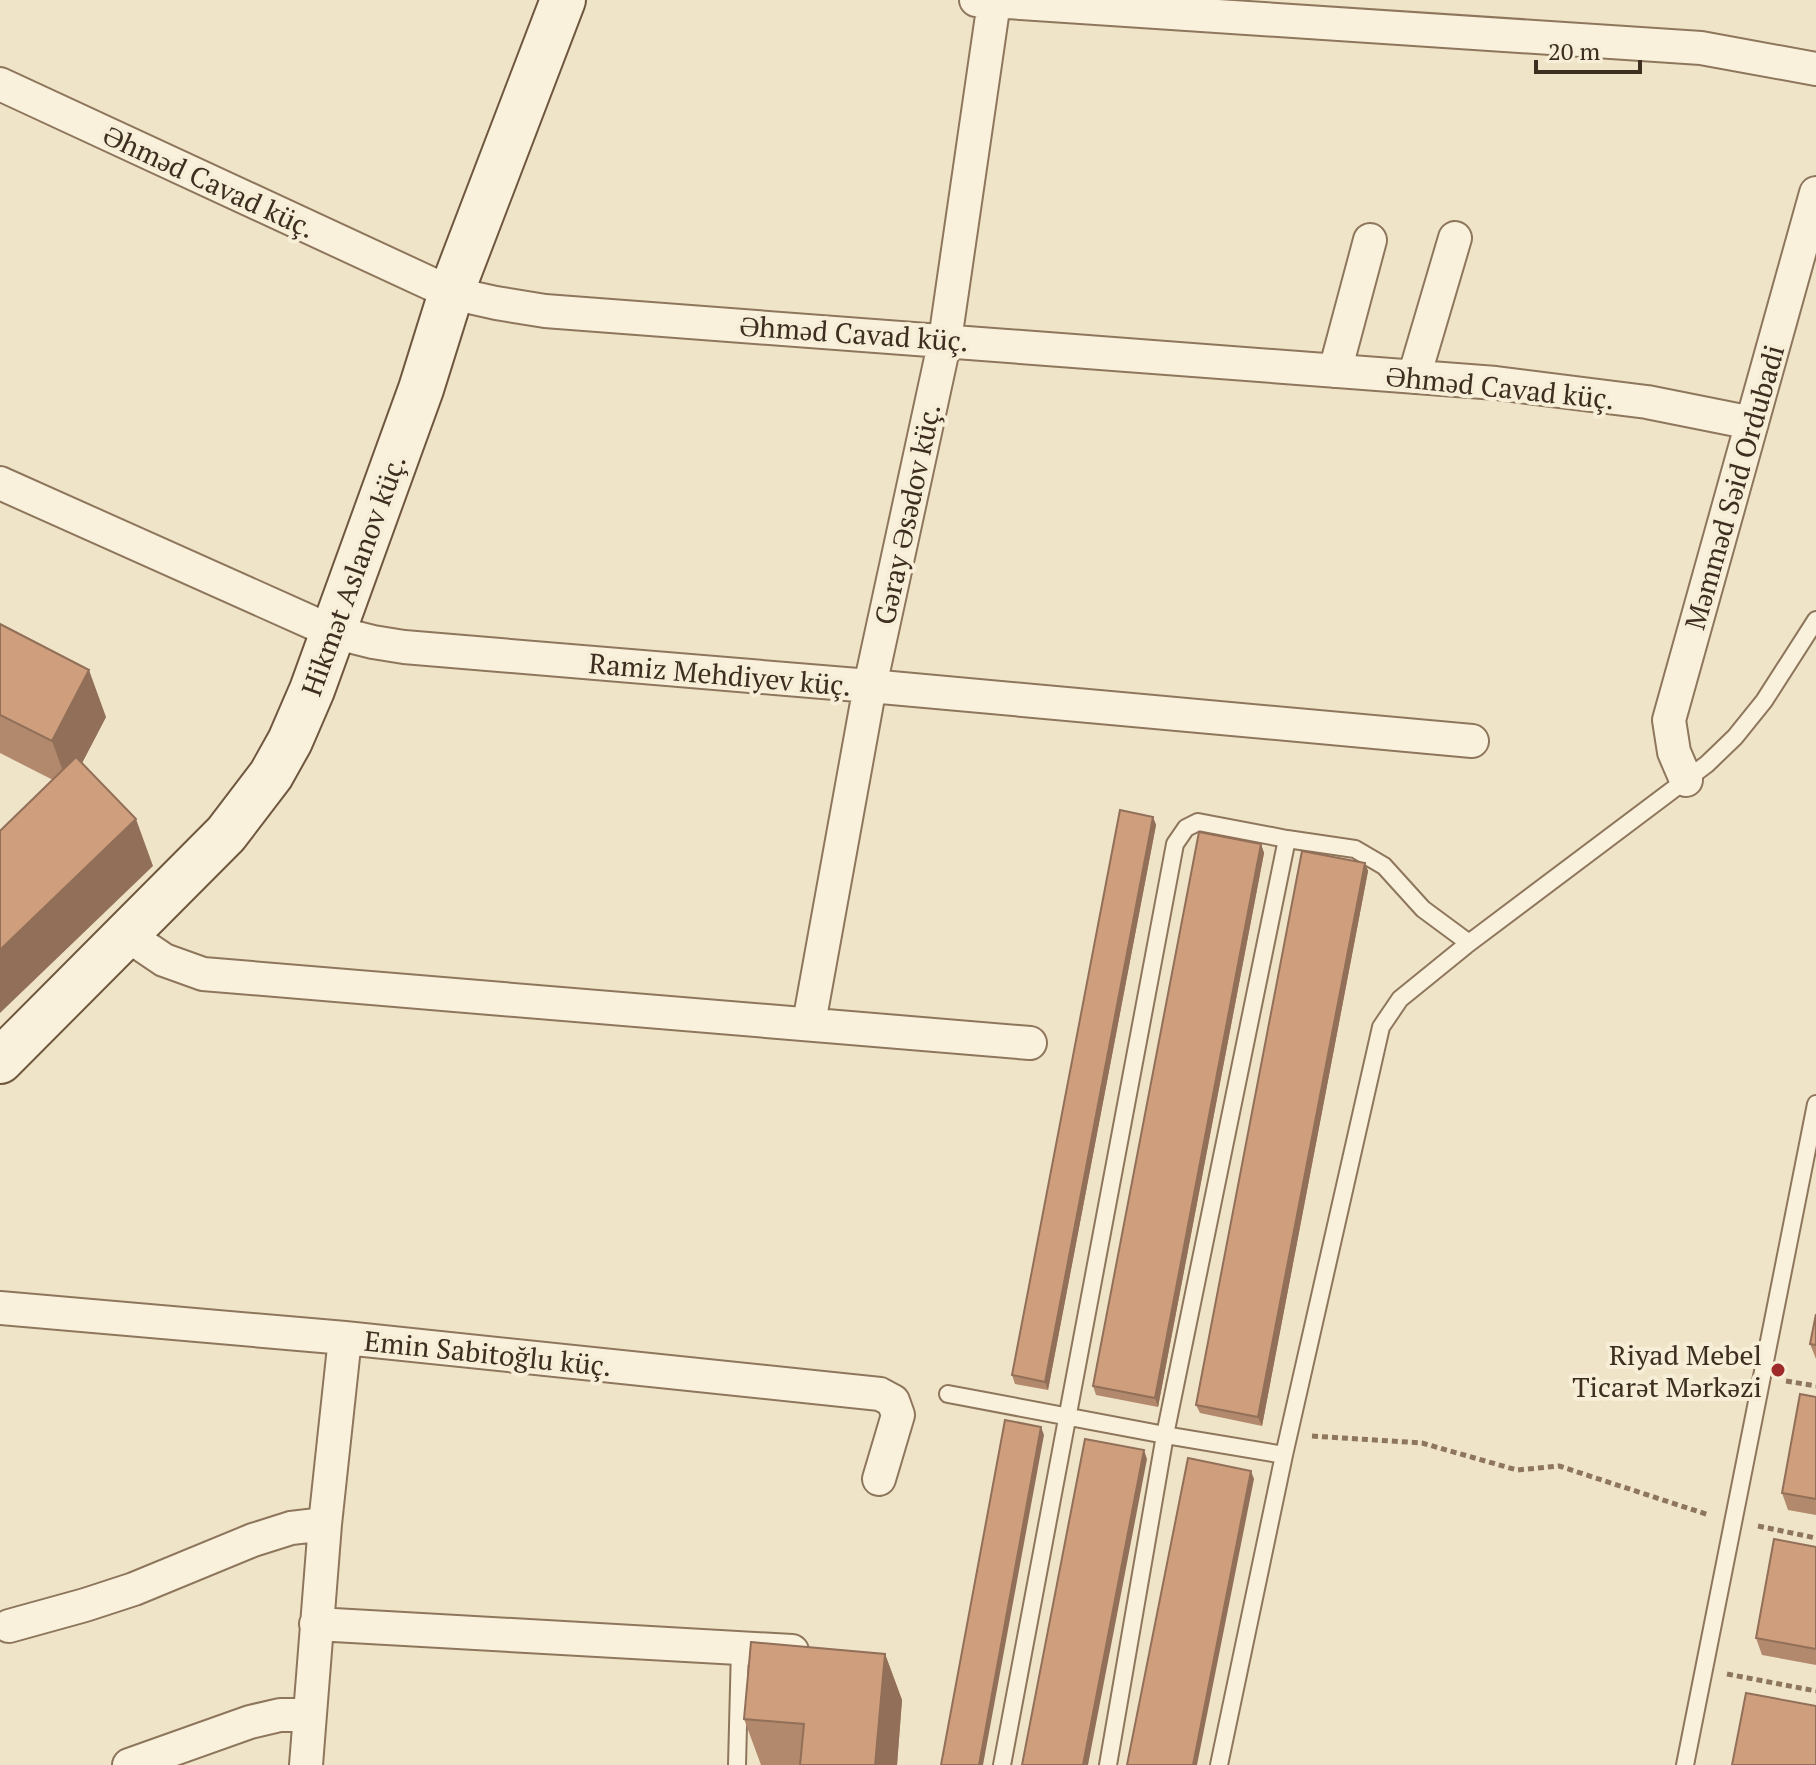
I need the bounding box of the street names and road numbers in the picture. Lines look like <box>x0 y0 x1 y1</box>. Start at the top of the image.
street label: Əhməd Cavad küç. <box>97 116 321 246</box>
street label: Əhməd Cavad küç. <box>738 307 970 359</box>
street label: Məmməd Səid Ordubadi <box>1676 340 1792 634</box>
street label: Əhməd Cavad küç. <box>1384 357 1616 417</box>
street label: Gəray Əsədov küç. <box>865 400 949 628</box>
street label: Hikmət Aslanov küç. <box>292 449 414 701</box>
street label: Ramiz Mehdiyev küç. <box>587 644 853 704</box>
street label: Emin Sabitoğlu küç. <box>363 1322 613 1384</box>

